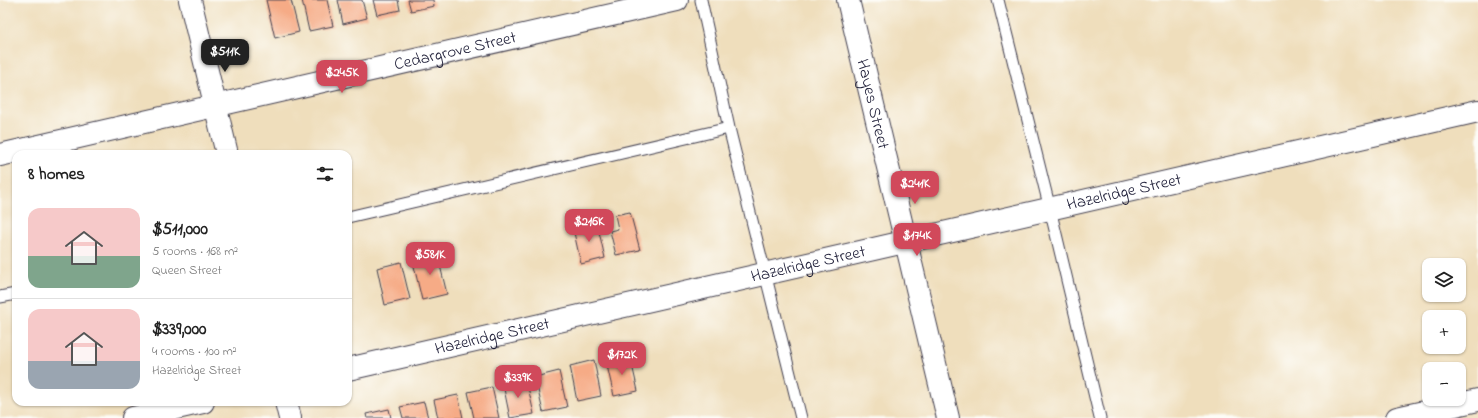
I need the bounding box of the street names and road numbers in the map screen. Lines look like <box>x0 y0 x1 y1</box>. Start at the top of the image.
street label: Cedargrove Street <box>392 25 519 77</box>
street label: Hayes Street <box>850 56 896 152</box>
street label: Hazelridge Street <box>1064 167 1184 217</box>
street label: Hazelridge Street <box>748 239 868 289</box>
street label: Hazelridge Street <box>432 311 552 361</box>

